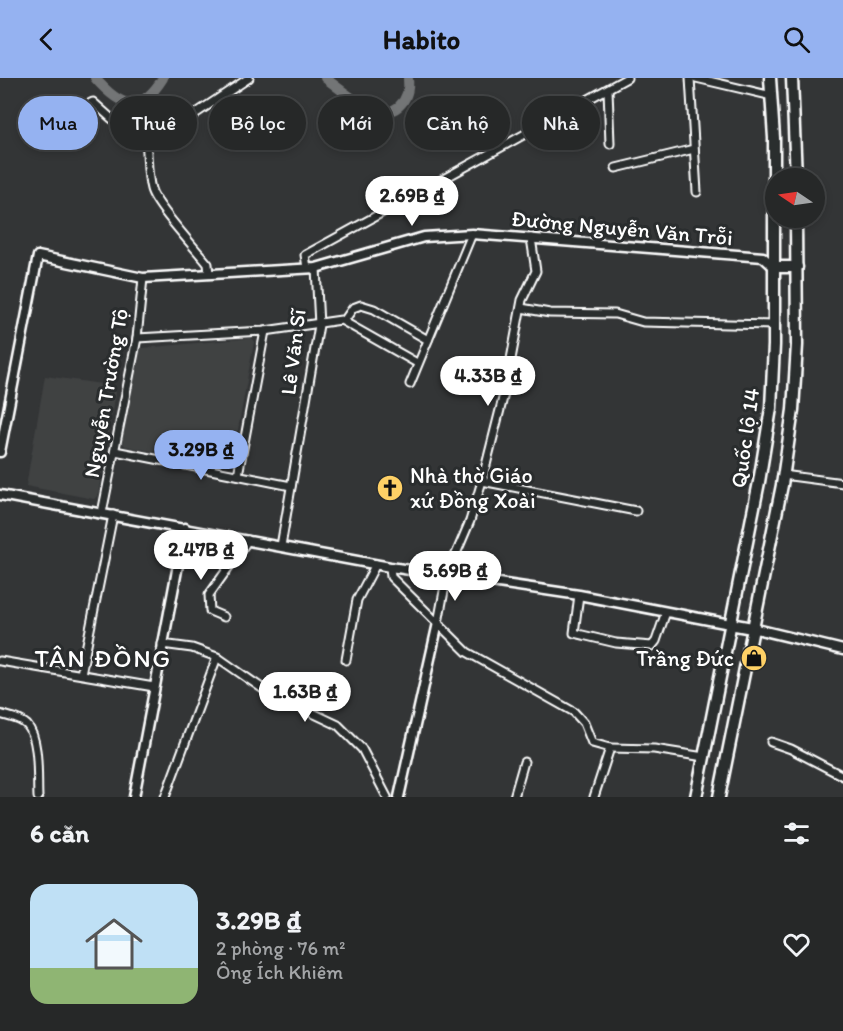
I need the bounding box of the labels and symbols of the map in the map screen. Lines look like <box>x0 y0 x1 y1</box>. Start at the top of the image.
north arrow <box>765 168 825 228</box>
pin: 2.69B ₫ <box>357 176 467 227</box>
street label: Đường Nguyễn Văn Trỗi <box>510 205 734 251</box>
street label: Nguyễn Trường Tộ <box>78 306 134 480</box>
street label: Lê Văn Sĩ <box>274 306 312 397</box>
pin: 4.33B ₫ <box>433 356 543 407</box>
street label: Quốc lộ 14 <box>725 386 765 490</box>
pin: 3.29B ₫ <box>146 430 256 481</box>
place label: Nhà thờ Giáo xứ Đồng Xoài <box>410 462 536 514</box>
church icon: Nhà thờ Giáo xứ Đồng Xoài <box>375 473 405 503</box>
pin: 2.47B ₫ <box>146 530 256 581</box>
pin: 5.69B ₫ <box>400 551 510 602</box>
district label: TÂN ĐỒNG <box>34 642 172 674</box>
shop icon: Trầng Đức <box>739 643 769 673</box>
place label: Trầng Đức <box>636 645 734 672</box>
pin: 1.63B ₫ <box>250 672 360 723</box>

